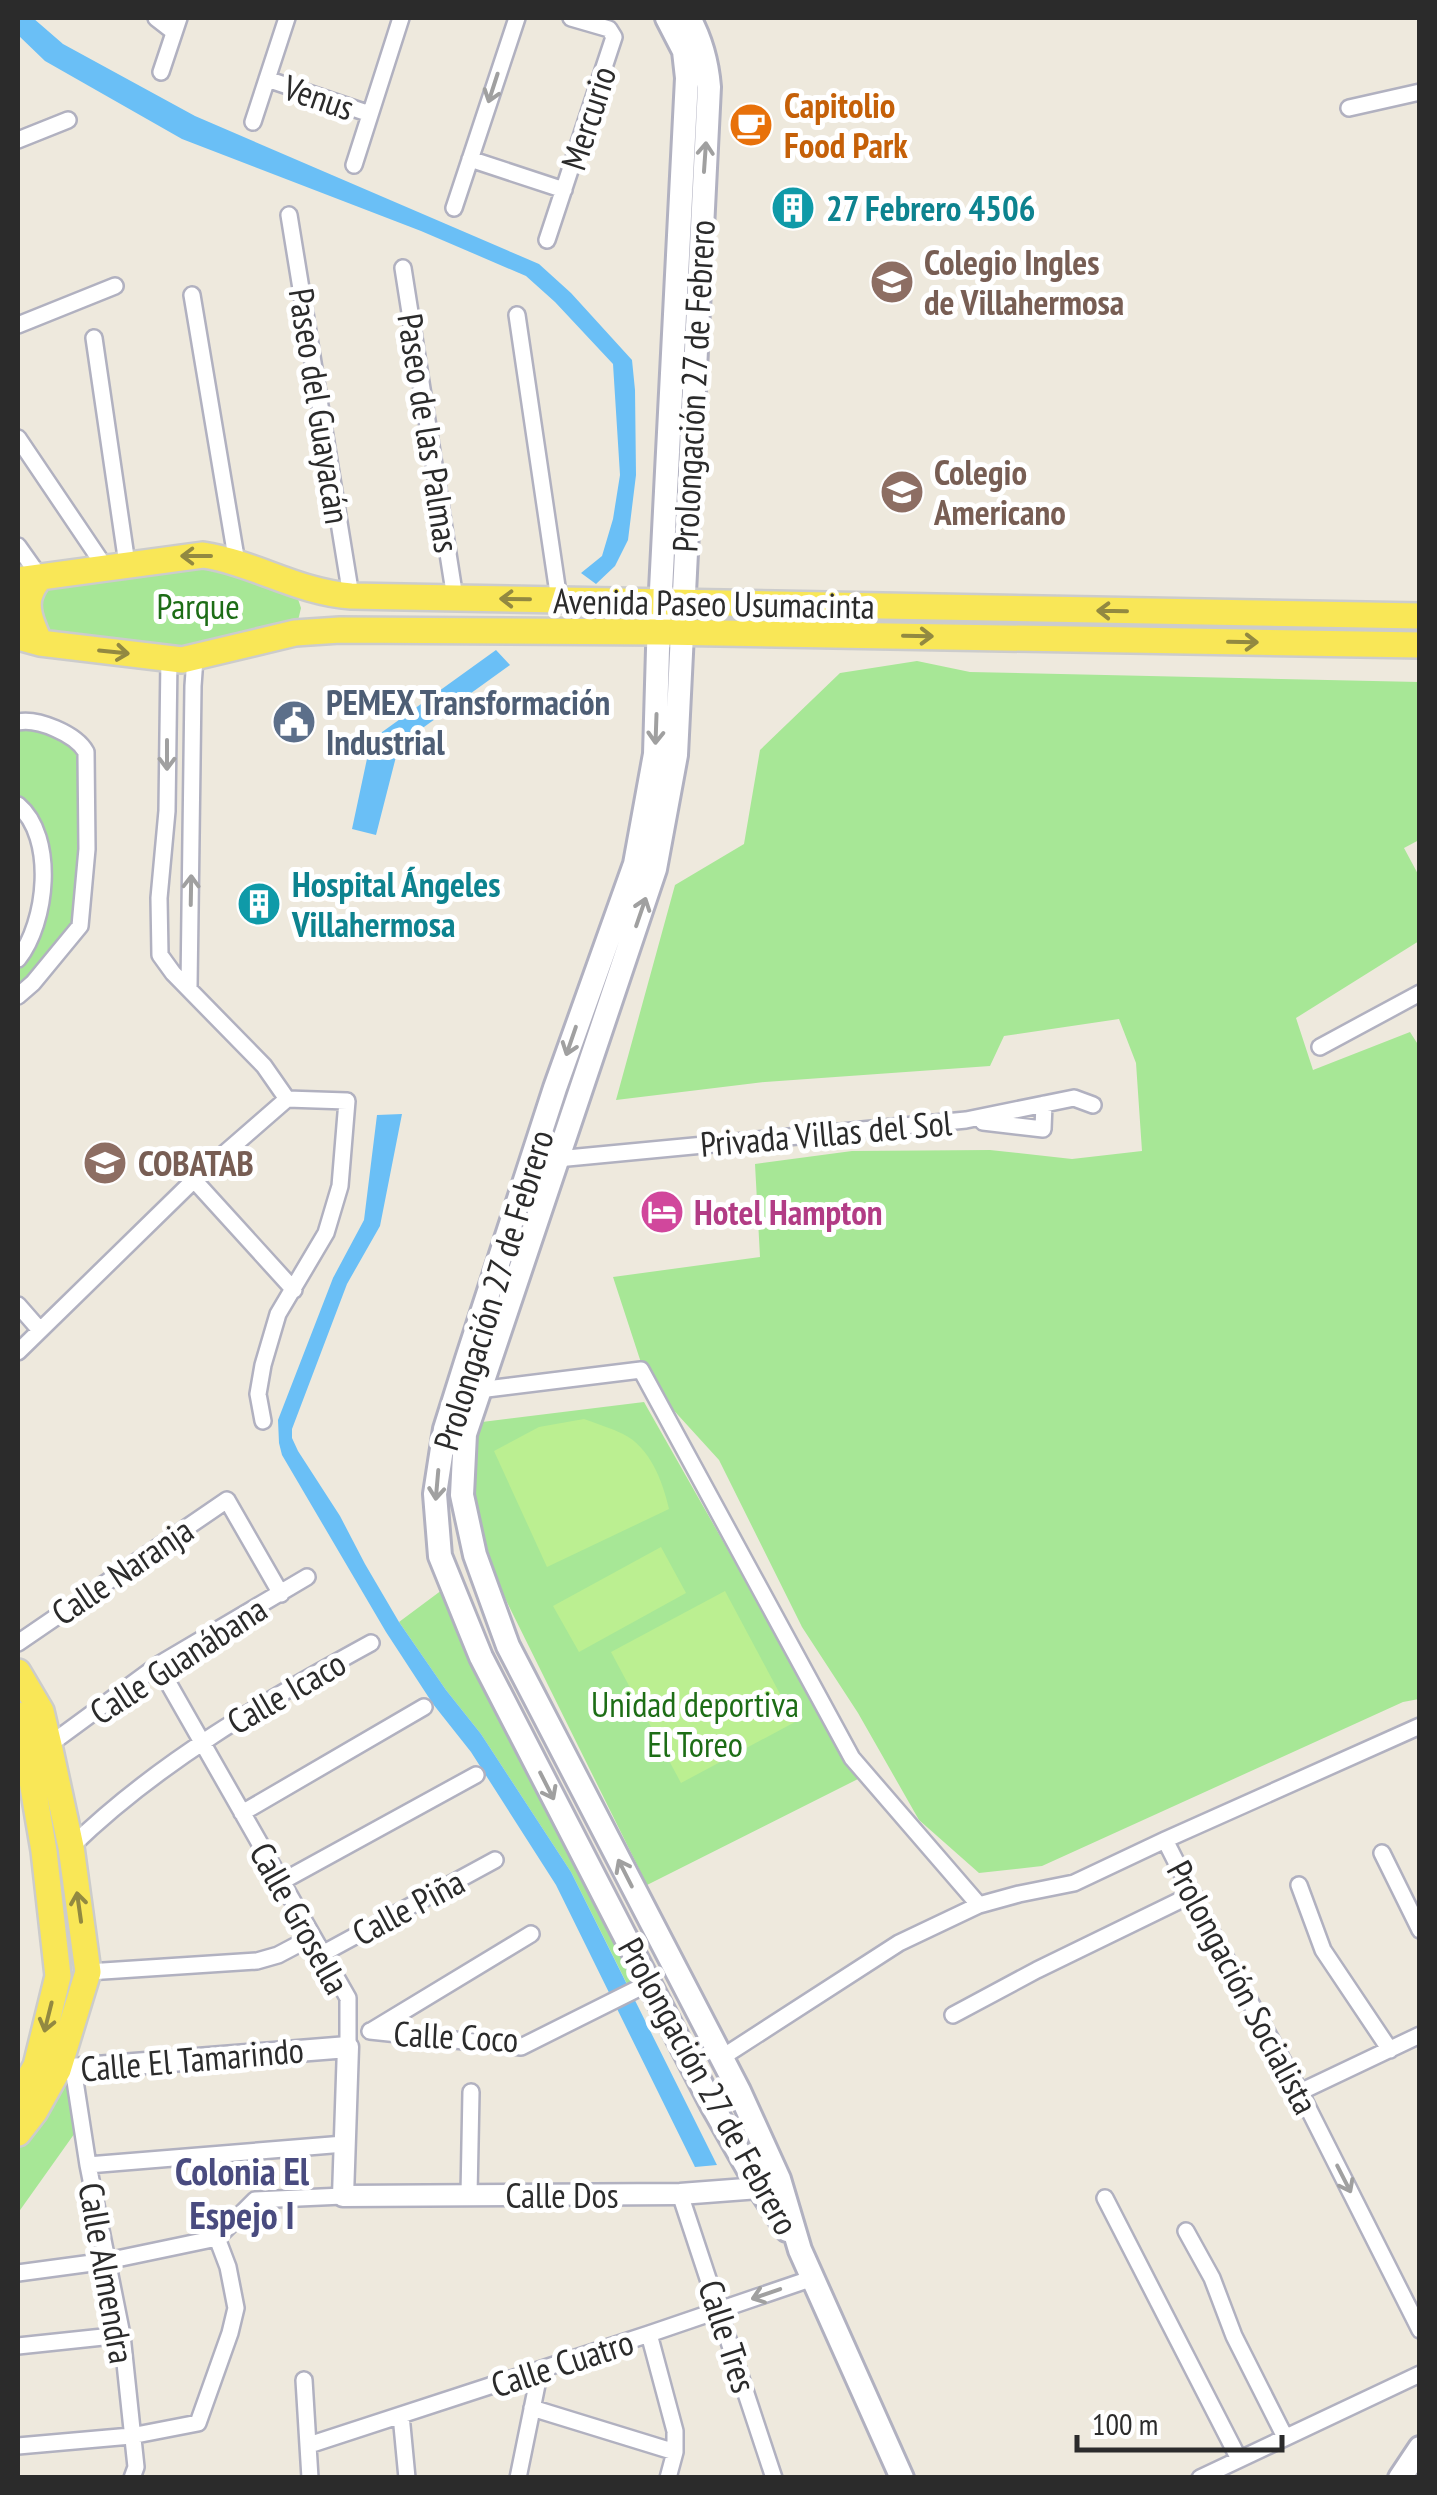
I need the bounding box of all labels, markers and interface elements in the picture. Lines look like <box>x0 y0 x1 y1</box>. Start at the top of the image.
street label: Mercurio <box>550 60 626 176</box>
street label: Venus <box>277 63 360 130</box>
one-way arrow <box>483 72 501 104</box>
place label: Capitolio Food Park <box>784 82 908 168</box>
cafe icon: Capitolio Food Park <box>728 102 774 148</box>
one-way arrow <box>695 141 714 173</box>
building icon: 27 Febrero 4506 <box>770 185 816 231</box>
place label: 27 Febrero 4506 <box>826 185 1035 231</box>
street label: Prolongación 27 de Febrero <box>661 219 725 553</box>
place label: Colegio Ingles de Villahermosa <box>924 239 1124 325</box>
school or university icon: Colegio Ingles de Villahermosa <box>869 259 915 305</box>
street label: Paseo del Guayacán <box>279 285 361 527</box>
street label: Paseo de las Palmas <box>387 310 471 556</box>
place label: Colegio Americano <box>933 449 1066 535</box>
school or university icon: Colegio Americano <box>879 469 925 515</box>
one-way arrow <box>181 546 214 566</box>
street label: Avenida Paseo Usumacinta <box>553 577 875 629</box>
park label: Parque <box>156 583 240 629</box>
one-way arrow <box>499 590 531 609</box>
one-way arrow <box>1097 601 1129 620</box>
one-way arrow <box>902 627 934 646</box>
one-way arrow <box>1227 632 1259 651</box>
one-way arrow <box>97 642 129 661</box>
place label: PEMEX Transformación Industrial <box>326 679 610 765</box>
public building icon: PEMEX Transformación Industrial <box>271 699 317 745</box>
one-way arrow <box>646 713 665 745</box>
one-way arrow <box>158 739 177 771</box>
place label: Hospital Ángeles Villahermosa <box>291 861 501 947</box>
one-way arrow <box>182 874 200 906</box>
building icon: Hospital Ángeles Villahermosa <box>236 881 282 927</box>
one-way arrow <box>633 897 651 929</box>
one-way arrow <box>561 1025 579 1057</box>
street label: Privada Villas del Sol <box>698 1099 954 1167</box>
street label: Prolongación 27 de Febrero <box>422 1124 564 1456</box>
school or university icon: COBATAB <box>82 1140 128 1186</box>
place label: COBATAB <box>138 1140 254 1186</box>
hotel icon: Hotel Hampton <box>639 1189 685 1235</box>
place label: Hotel Hampton <box>694 1189 883 1235</box>
one-way arrow <box>428 1469 447 1501</box>
street label: Calle Naranja <box>42 1507 202 1635</box>
street label: Calle Guanábana <box>81 1586 275 1734</box>
street label: Calle Icaco <box>218 1640 354 1744</box>
park label: Unidad deportiva El Toreo <box>591 1681 799 1767</box>
one-way arrow <box>538 1770 557 1800</box>
street label: Calle Grosella <box>240 1834 360 2002</box>
street label: Prolongación Socialista <box>1157 1852 1329 2122</box>
street label: Calle Piña <box>344 1858 472 1956</box>
one-way arrow <box>615 1858 635 1888</box>
one-way arrow <box>69 1891 87 1924</box>
street label: Prolongación 27 de Febrero <box>608 1929 810 2243</box>
one-way arrow <box>38 2000 56 2032</box>
street label: Calle Coco <box>392 2010 520 2062</box>
street label: Calle El Tamarindo <box>79 2026 305 2092</box>
district label: Colonia El Espejo I <box>175 2146 310 2239</box>
one-way arrow <box>1335 2164 1354 2193</box>
street label: Calle Dos <box>505 2172 619 2218</box>
street label: Calle Almendra <box>68 2179 146 2367</box>
street label: Calle Tres <box>688 2274 768 2398</box>
one-way arrow <box>751 2286 783 2304</box>
street label: Calle Cuatro <box>485 2318 639 2408</box>
scale bar <box>1077 2390 1282 2452</box>
text: 100 m <box>1092 2404 1158 2443</box>

